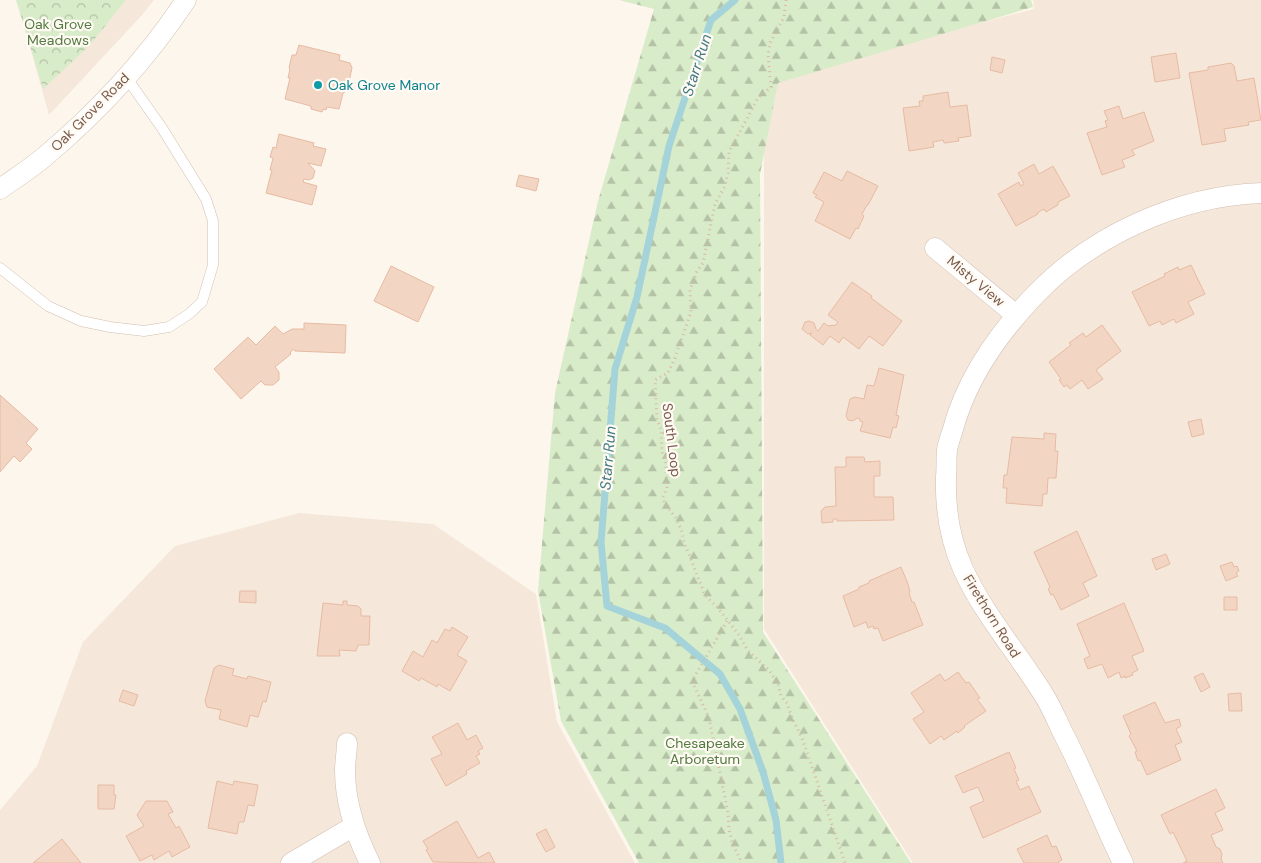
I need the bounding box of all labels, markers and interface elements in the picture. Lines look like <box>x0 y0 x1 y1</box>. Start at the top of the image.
park label: Oak Grove Meadows <box>24 15 92 49</box>
water label: Starr Run <box>678 31 717 99</box>
street label: Oak Grove Road <box>47 69 133 155</box>
place label: Oak Grove Manor <box>328 76 440 94</box>
marker: Oak Grove Manor <box>312 79 324 91</box>
street label: Misty View <box>943 252 1009 311</box>
street label: South Loop <box>659 402 685 478</box>
water label: Starr Run <box>595 425 621 491</box>
street label: Firethorn Road <box>959 571 1025 661</box>
park label: Chesapeake Arboretum <box>665 734 745 768</box>

